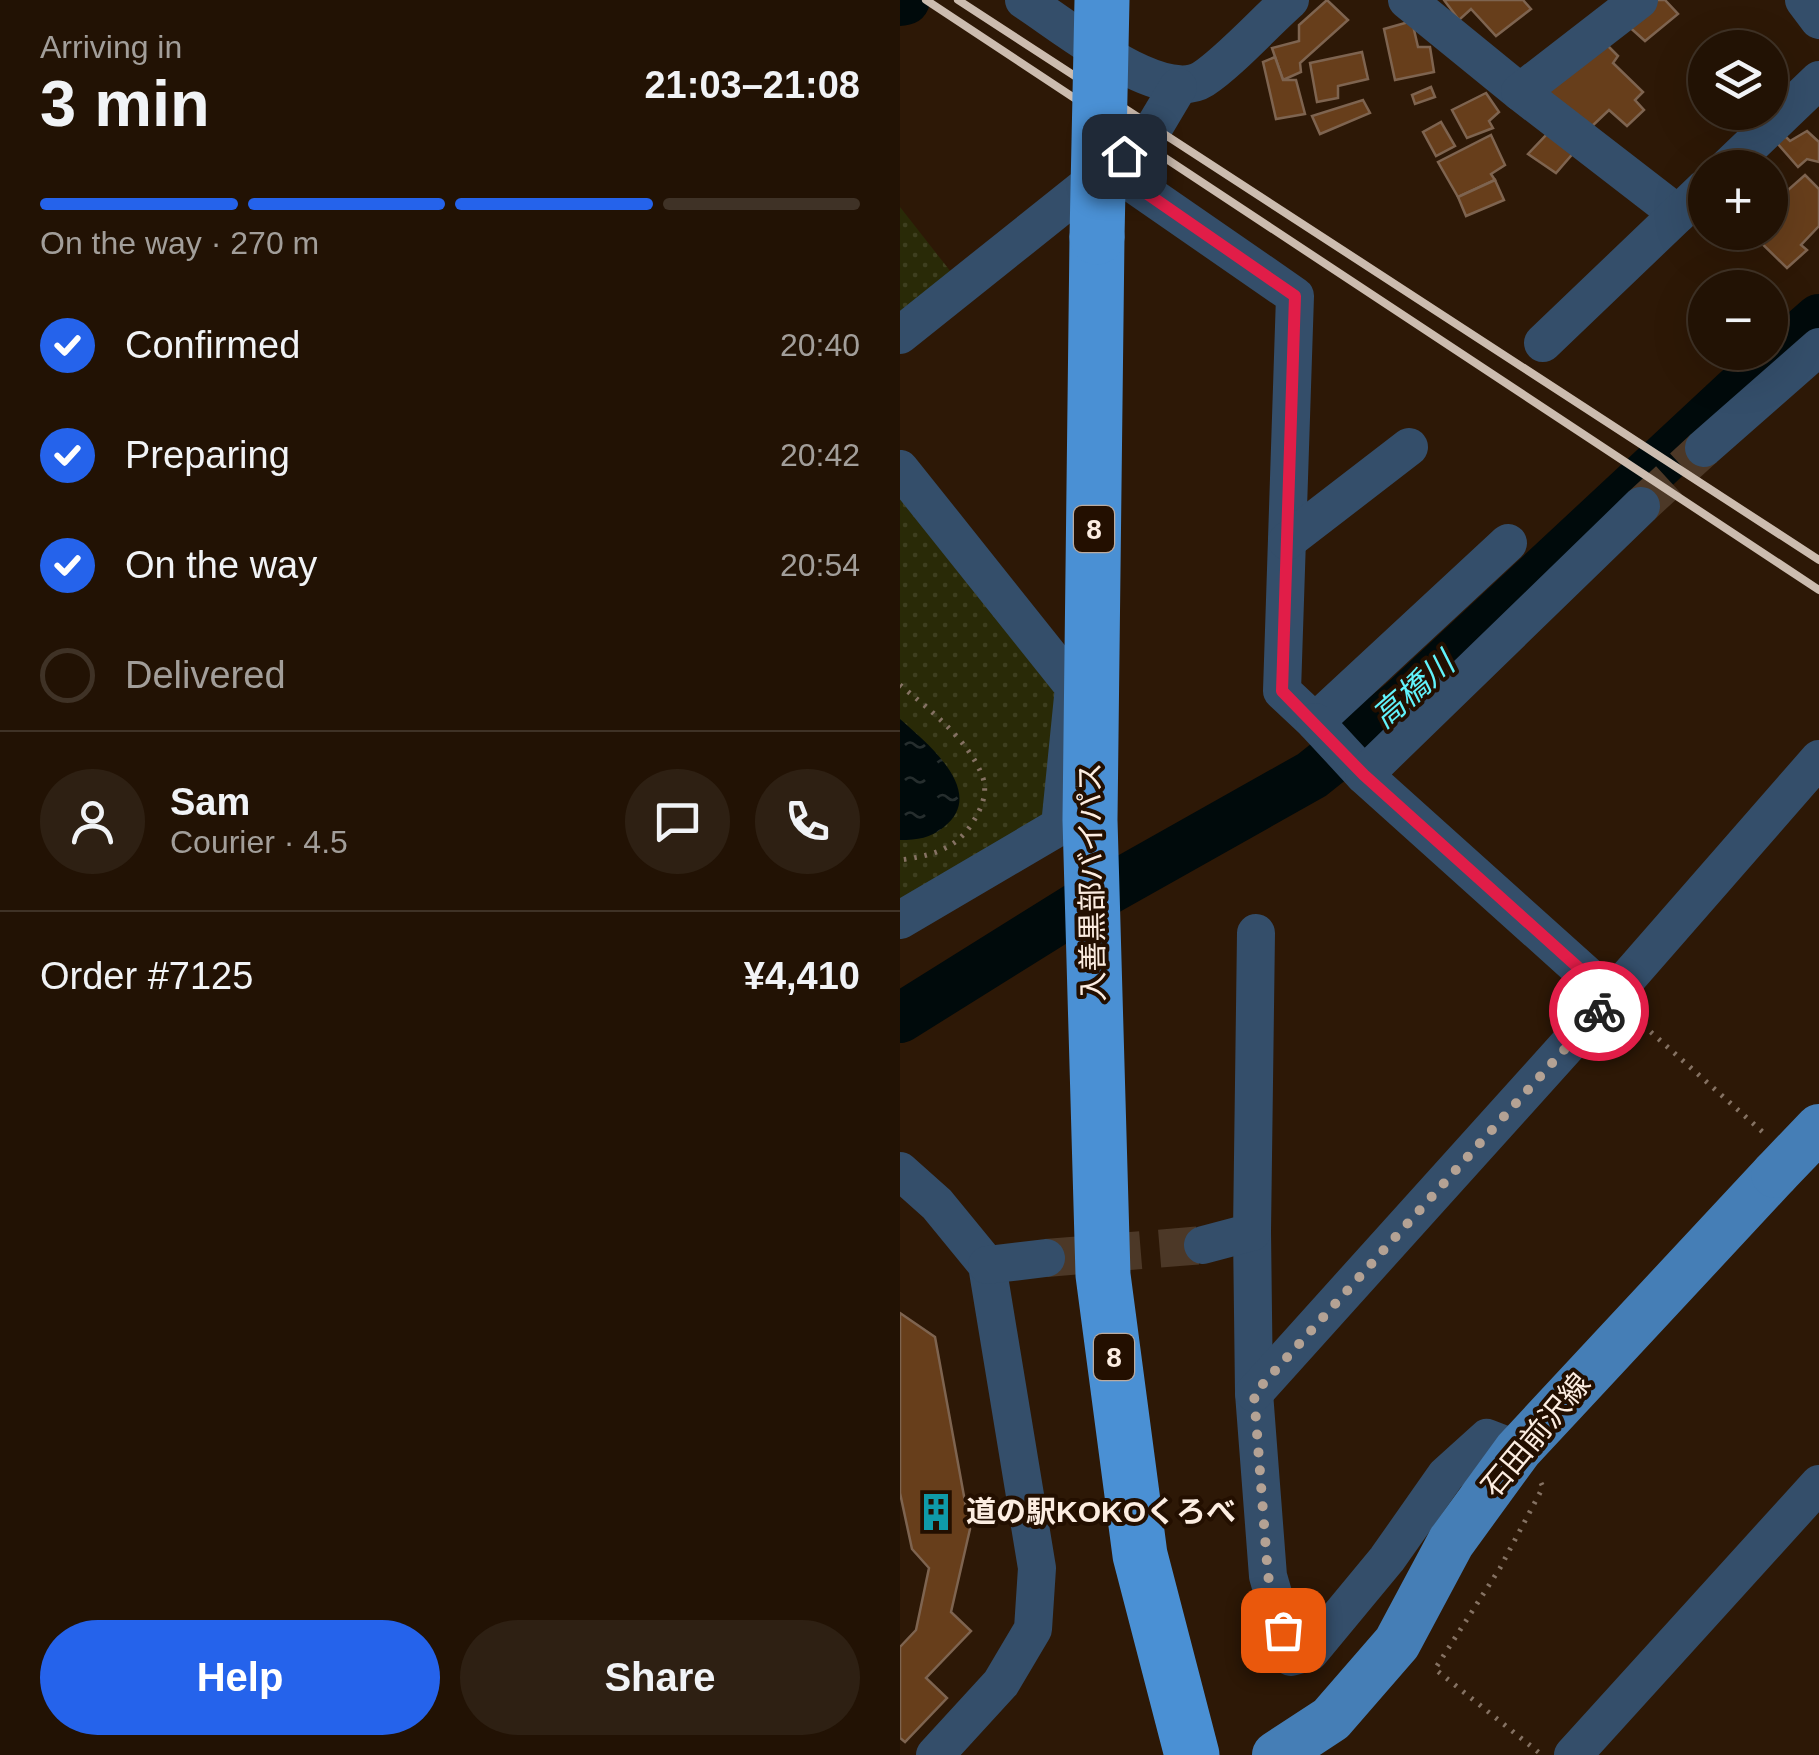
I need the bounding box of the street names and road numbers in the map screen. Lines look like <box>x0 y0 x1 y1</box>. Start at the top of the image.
road number: 8 <box>1074 506 1114 552</box>
street label: 入善黒部バイパス <box>1073 762 1110 1002</box>
road number: 8 <box>1094 1334 1134 1380</box>
street label: 石田前沢線 <box>1475 1367 1596 1503</box>

